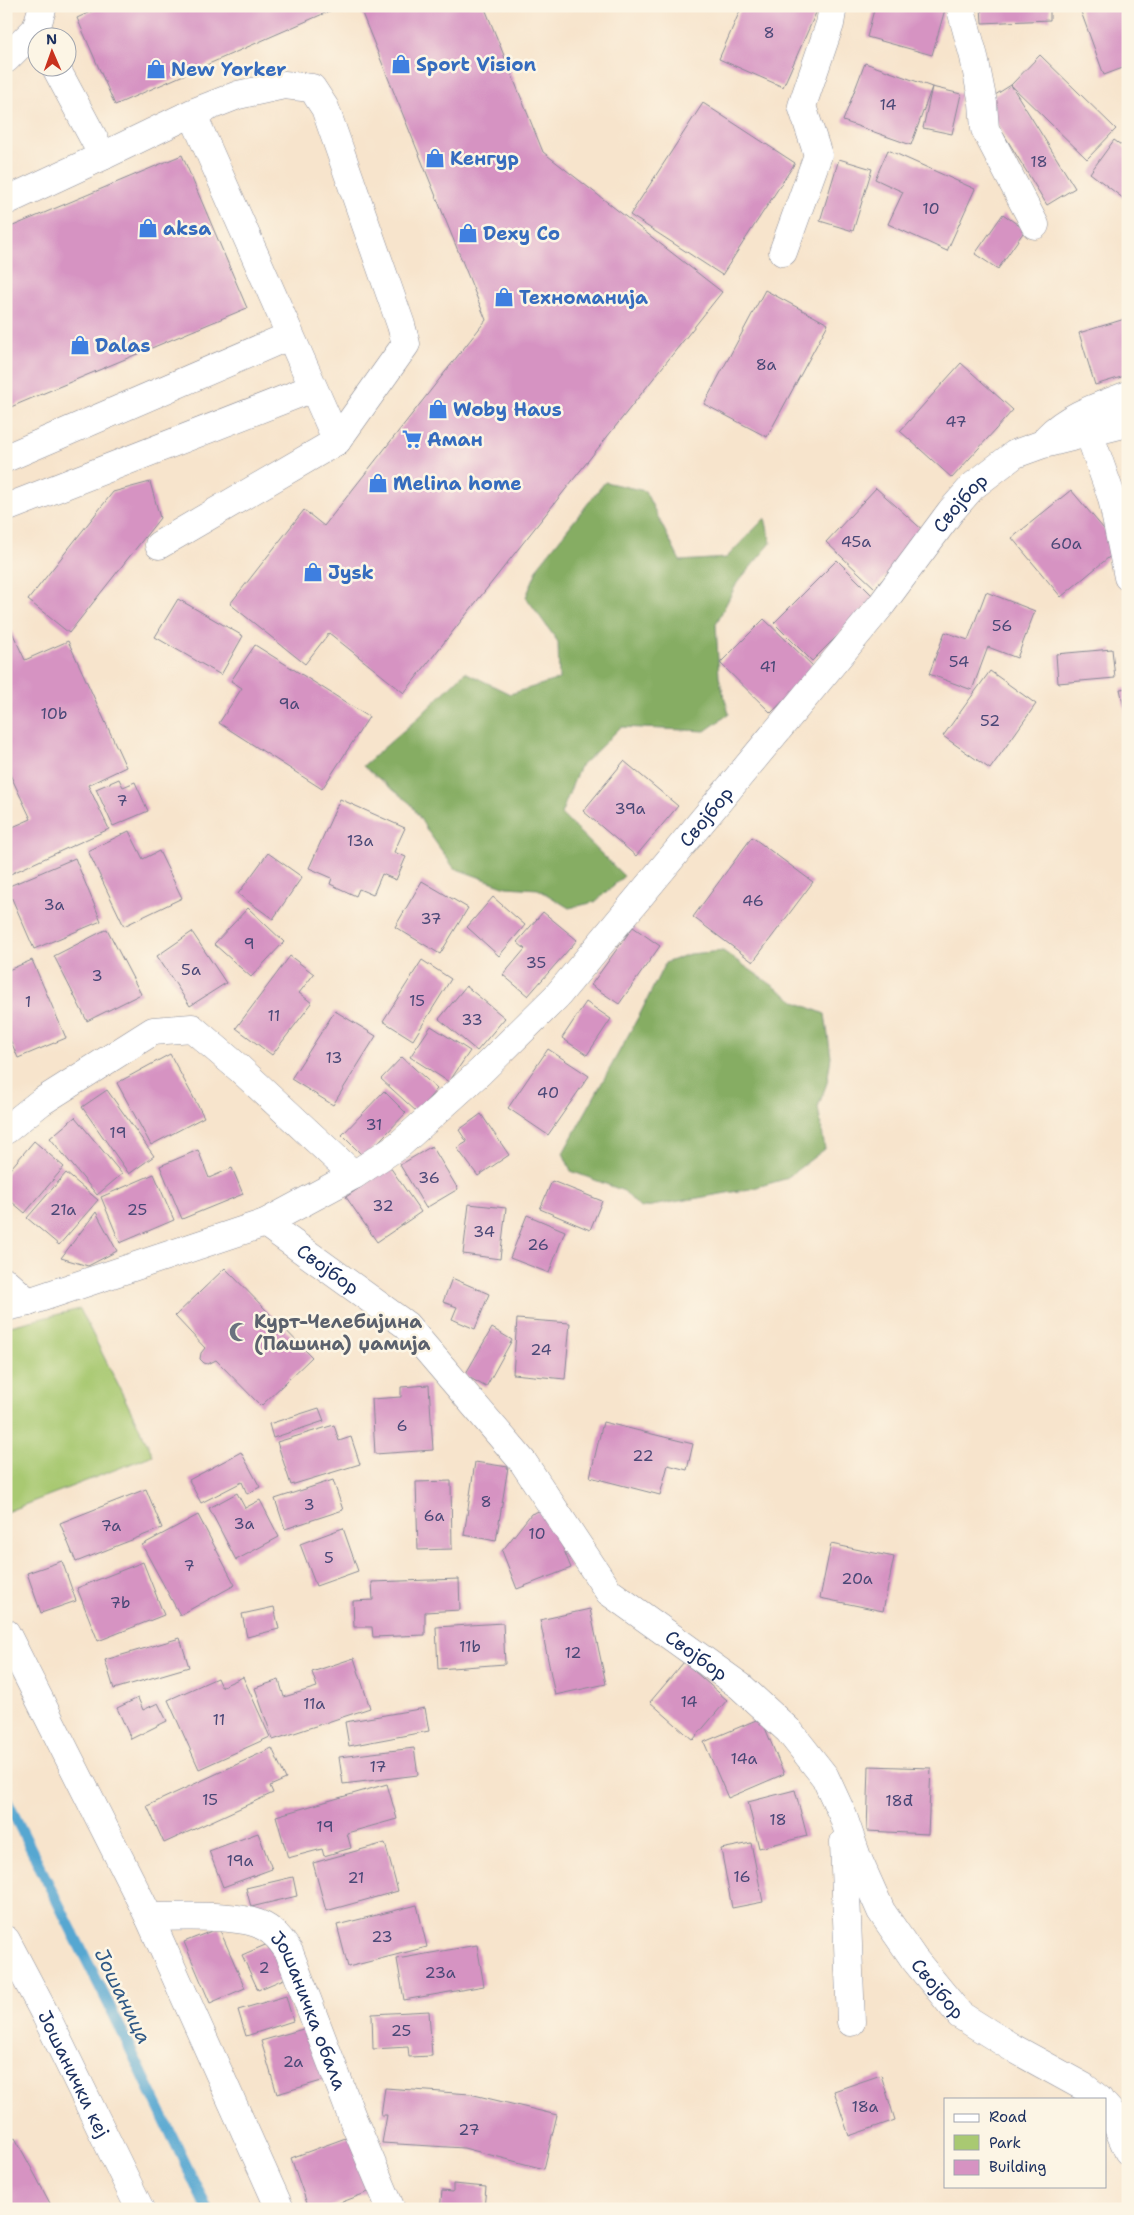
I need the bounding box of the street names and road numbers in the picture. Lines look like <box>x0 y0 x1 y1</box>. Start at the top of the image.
street label: Својбор <box>927 468 993 538</box>
street label: Својбор <box>674 781 739 852</box>
street label: Својбор <box>292 1238 364 1300</box>
street label: Својбор <box>660 1624 733 1686</box>
street label: Јошаничка обала <box>265 1926 353 2094</box>
street label: Својбор <box>905 1953 970 2024</box>
street label: Јошанички кеј <box>32 2006 115 2142</box>

